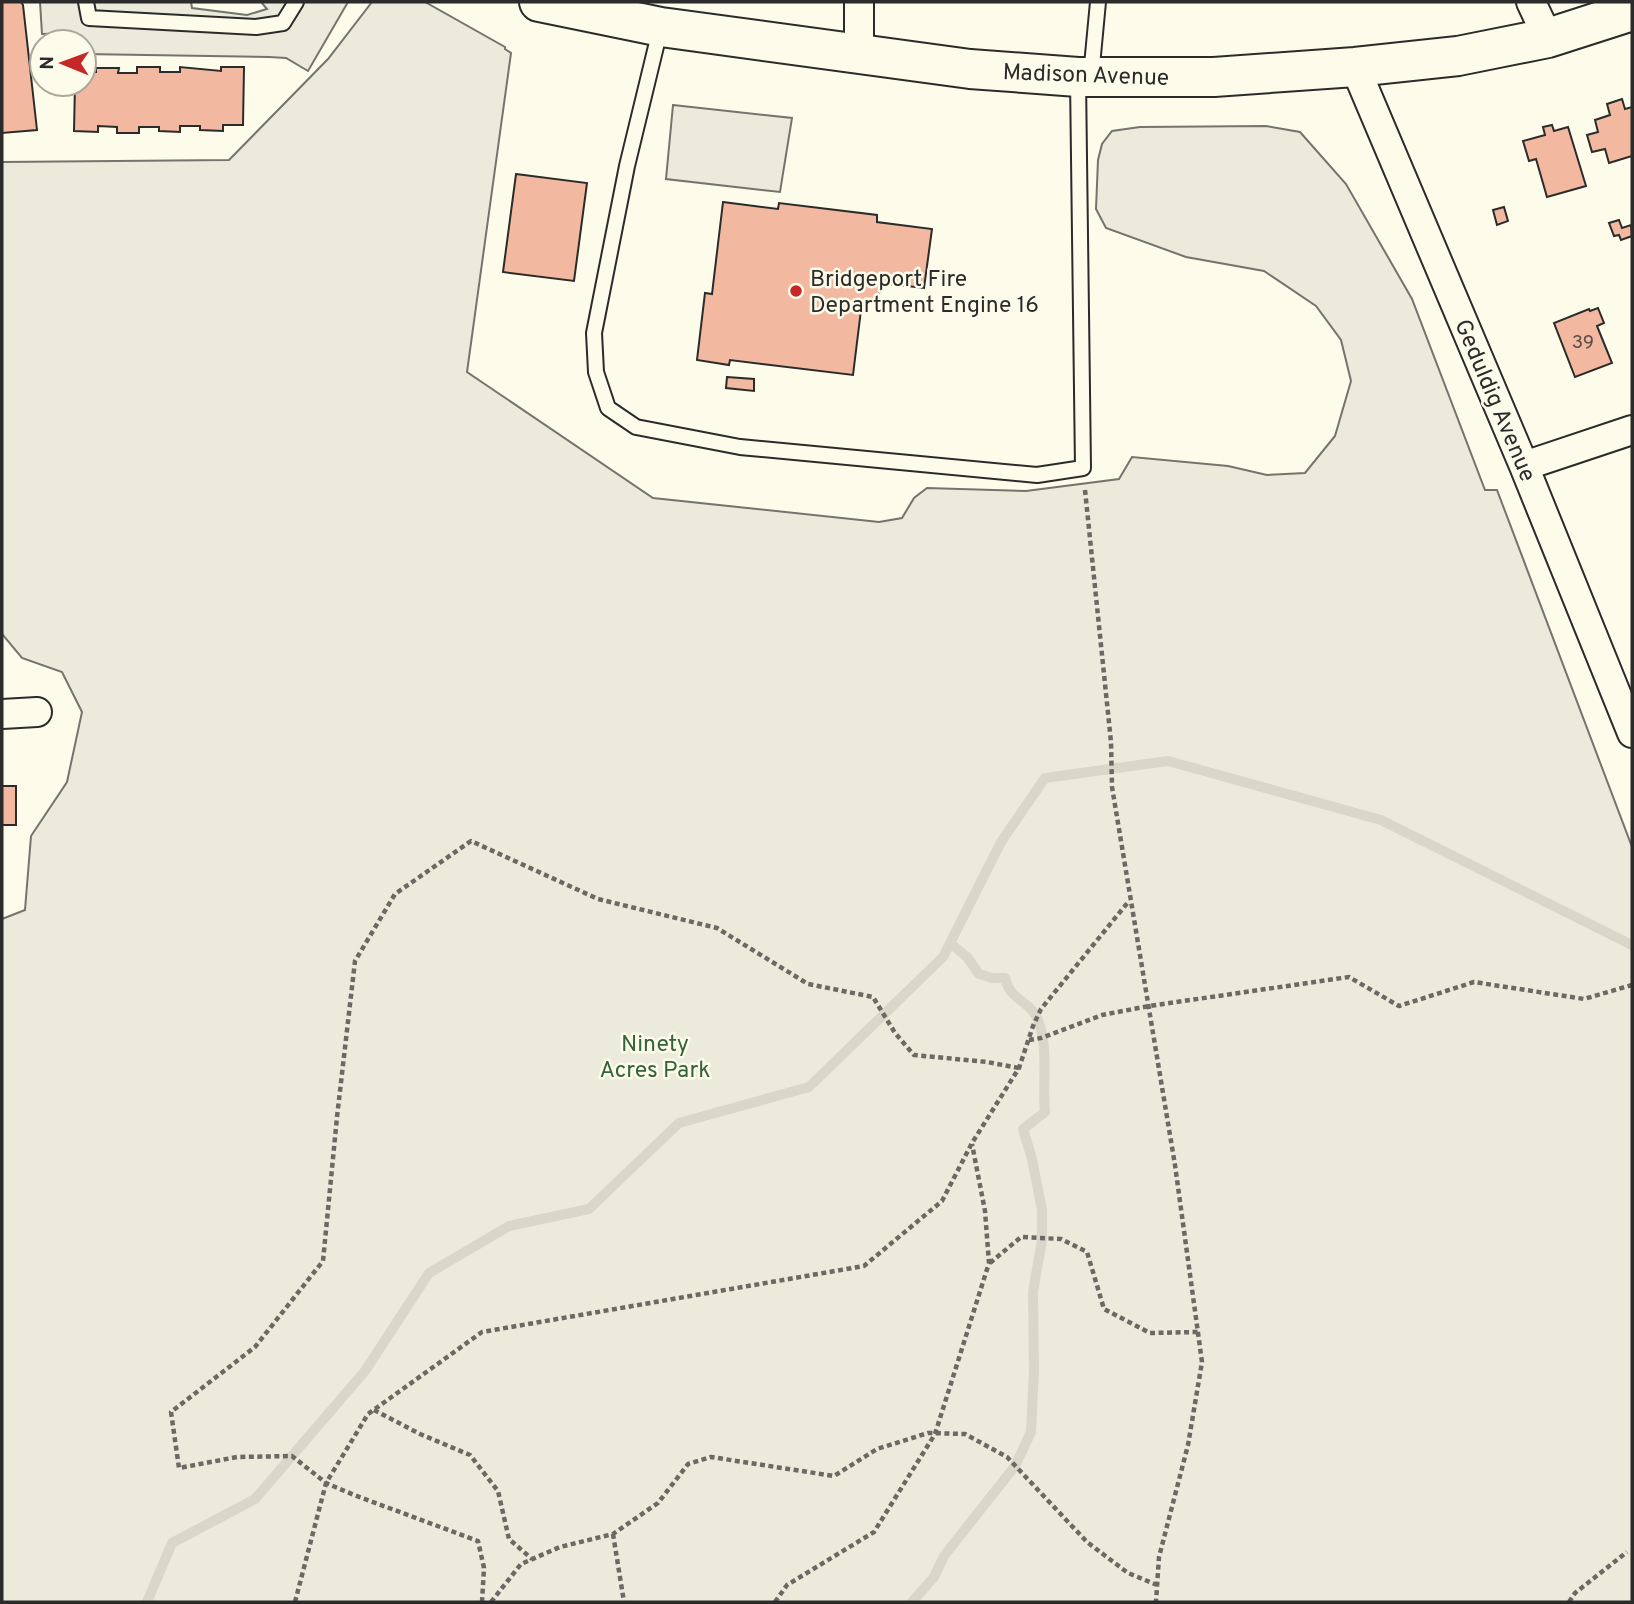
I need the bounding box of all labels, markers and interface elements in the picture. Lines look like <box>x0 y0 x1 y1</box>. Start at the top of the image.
north arrow <box>28 28 98 98</box>
text: N <box>36 56 60 70</box>
street label: Madison Avenue <box>1002 59 1170 94</box>
place label: Bridgeport Fire Department Engine 16 <box>810 266 1039 321</box>
marker: Bridgeport Fire Department Engine 16 <box>788 283 804 299</box>
street label: Geduldig Avenue <box>1446 315 1541 487</box>
house number: 39 <box>1572 331 1594 355</box>
park label: Ninety Acres Park <box>599 1031 711 1086</box>

